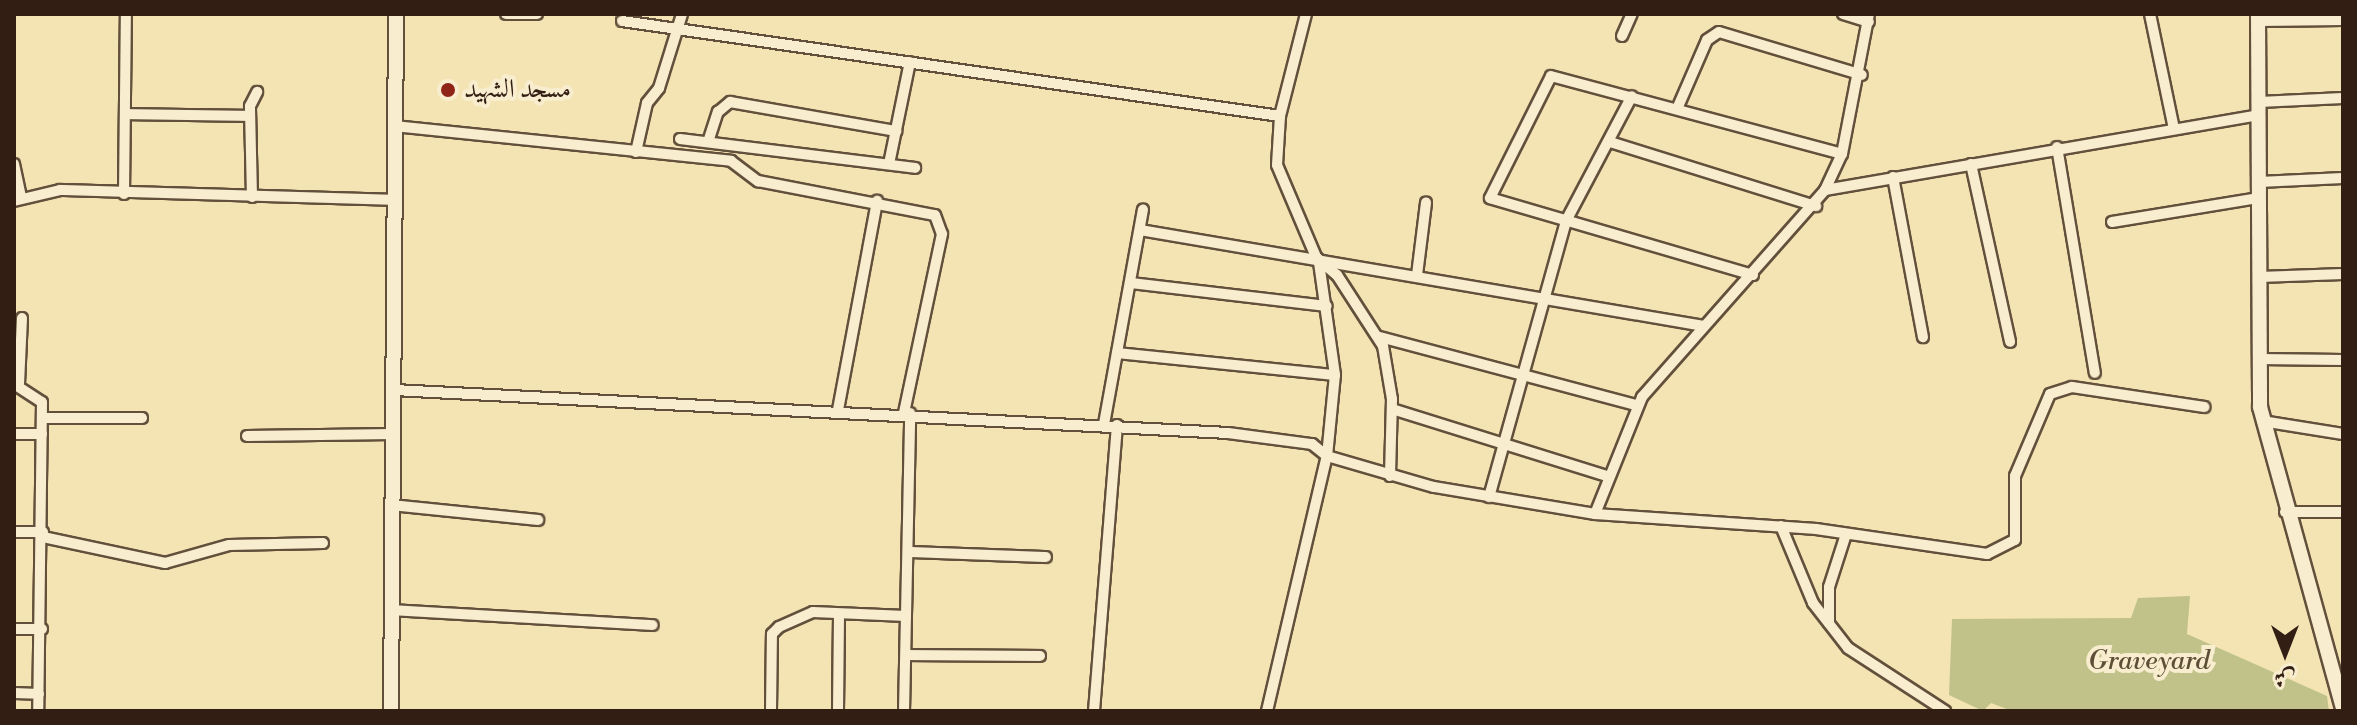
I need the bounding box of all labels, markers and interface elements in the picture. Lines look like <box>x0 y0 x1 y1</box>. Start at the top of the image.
place label: مسجد الشهيد <box>464 74 571 106</box>
marker: مسجد الشهيد <box>439 81 457 99</box>
north arrow <box>2245 613 2325 693</box>
park label: Graveyard <box>2088 646 2210 678</box>
text: ش <box>2274 664 2296 691</box>

